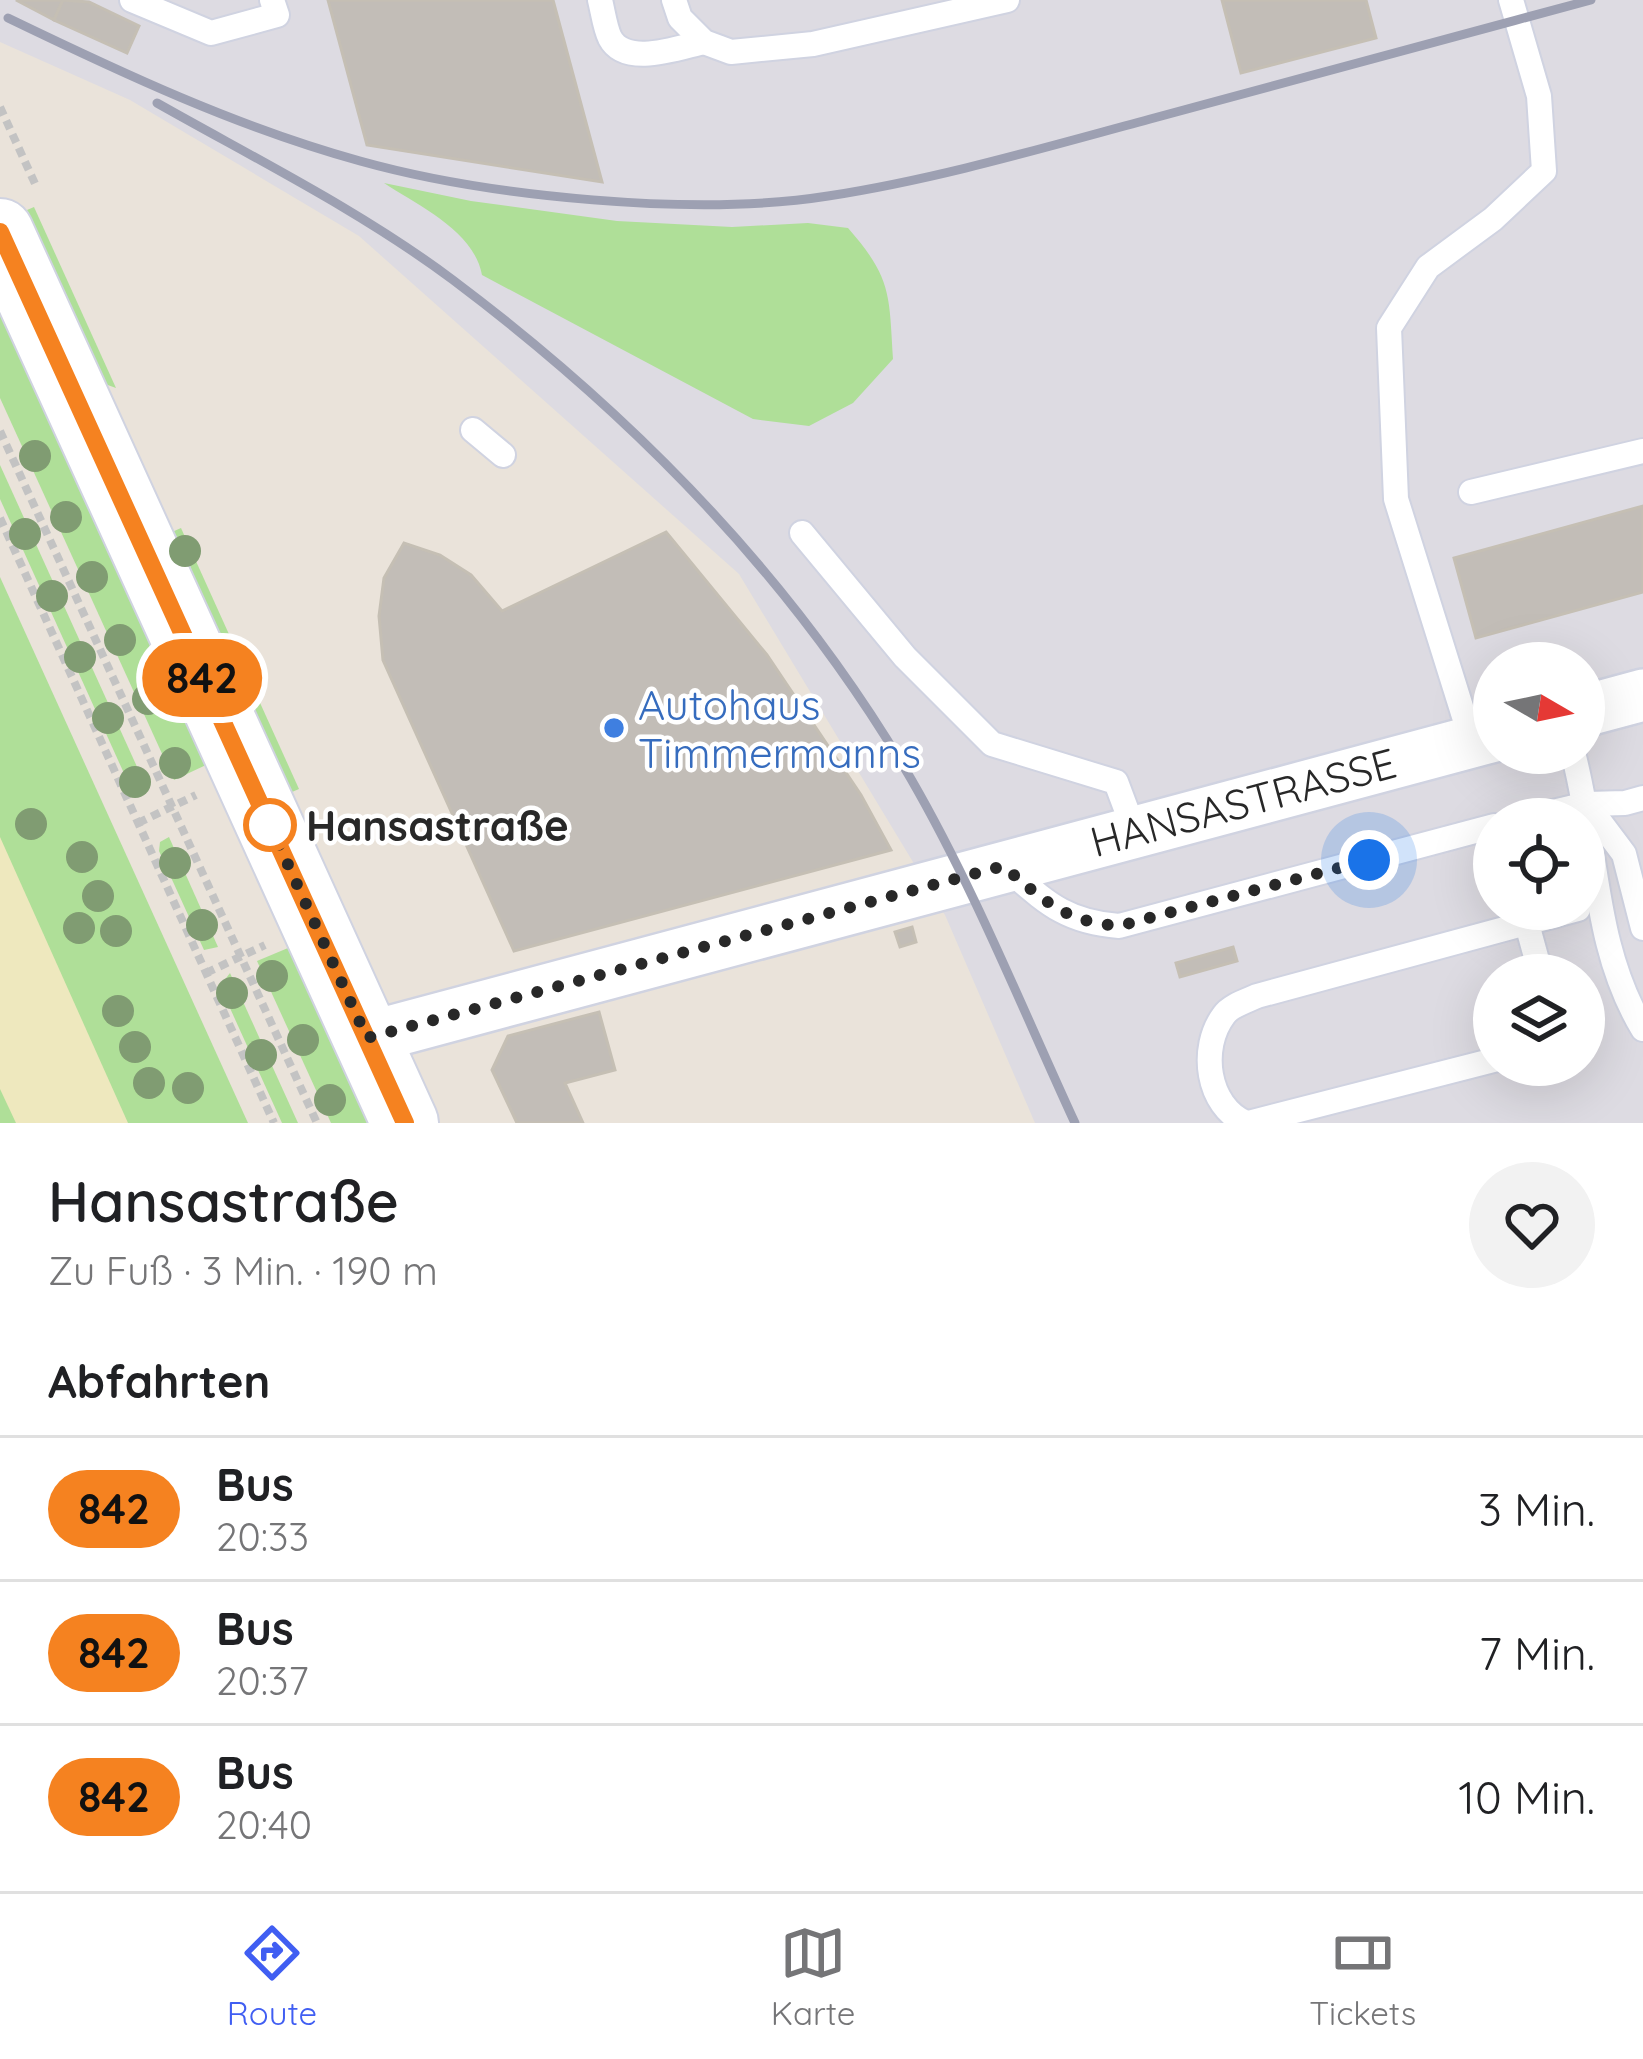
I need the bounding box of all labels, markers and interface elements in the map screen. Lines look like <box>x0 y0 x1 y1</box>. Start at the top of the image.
line badge: 842 <box>133 639 271 717</box>
north arrow <box>1473 642 1605 774</box>
map controls <box>1473 642 1605 1086</box>
text: 842 <box>166 651 238 704</box>
place label: Autohaus Timmermanns <box>638 678 921 779</box>
marker: Autohaus Timmermanns <box>601 715 627 741</box>
street label: HANSASTRASSE <box>1084 736 1402 868</box>
button: locate <box>1473 798 1605 930</box>
place label: Hansastraße <box>306 799 569 852</box>
marker: Hansastraße <box>245 800 295 850</box>
your location <box>1339 830 1399 890</box>
button: layers <box>1473 954 1605 1086</box>
button: heart <box>1469 1162 1595 1288</box>
text: Hansastraße <box>48 1165 399 1236</box>
text: Zu Fuß · 3 Min. · 190 m <box>48 1246 438 1295</box>
text: Abfahrten <box>48 1353 270 1409</box>
text: Bus <box>216 1456 294 1512</box>
text: 3 Min. <box>1478 1481 1595 1537</box>
text: 842 <box>78 1482 150 1535</box>
text: 20:33 <box>216 1512 309 1561</box>
text: Bus <box>216 1600 294 1656</box>
text: 7 Min. <box>1479 1625 1595 1681</box>
text: 842 <box>78 1626 150 1679</box>
text: 20:37 <box>216 1656 309 1705</box>
text: Bus <box>216 1744 294 1800</box>
text: 10 Min. <box>1458 1769 1595 1825</box>
text: 842 <box>78 1770 150 1823</box>
text: 20:40 <box>216 1800 312 1849</box>
tab: Route <box>227 1920 317 2033</box>
tab: Karte <box>771 1920 855 2033</box>
tab: Tickets <box>1309 1920 1416 2033</box>

